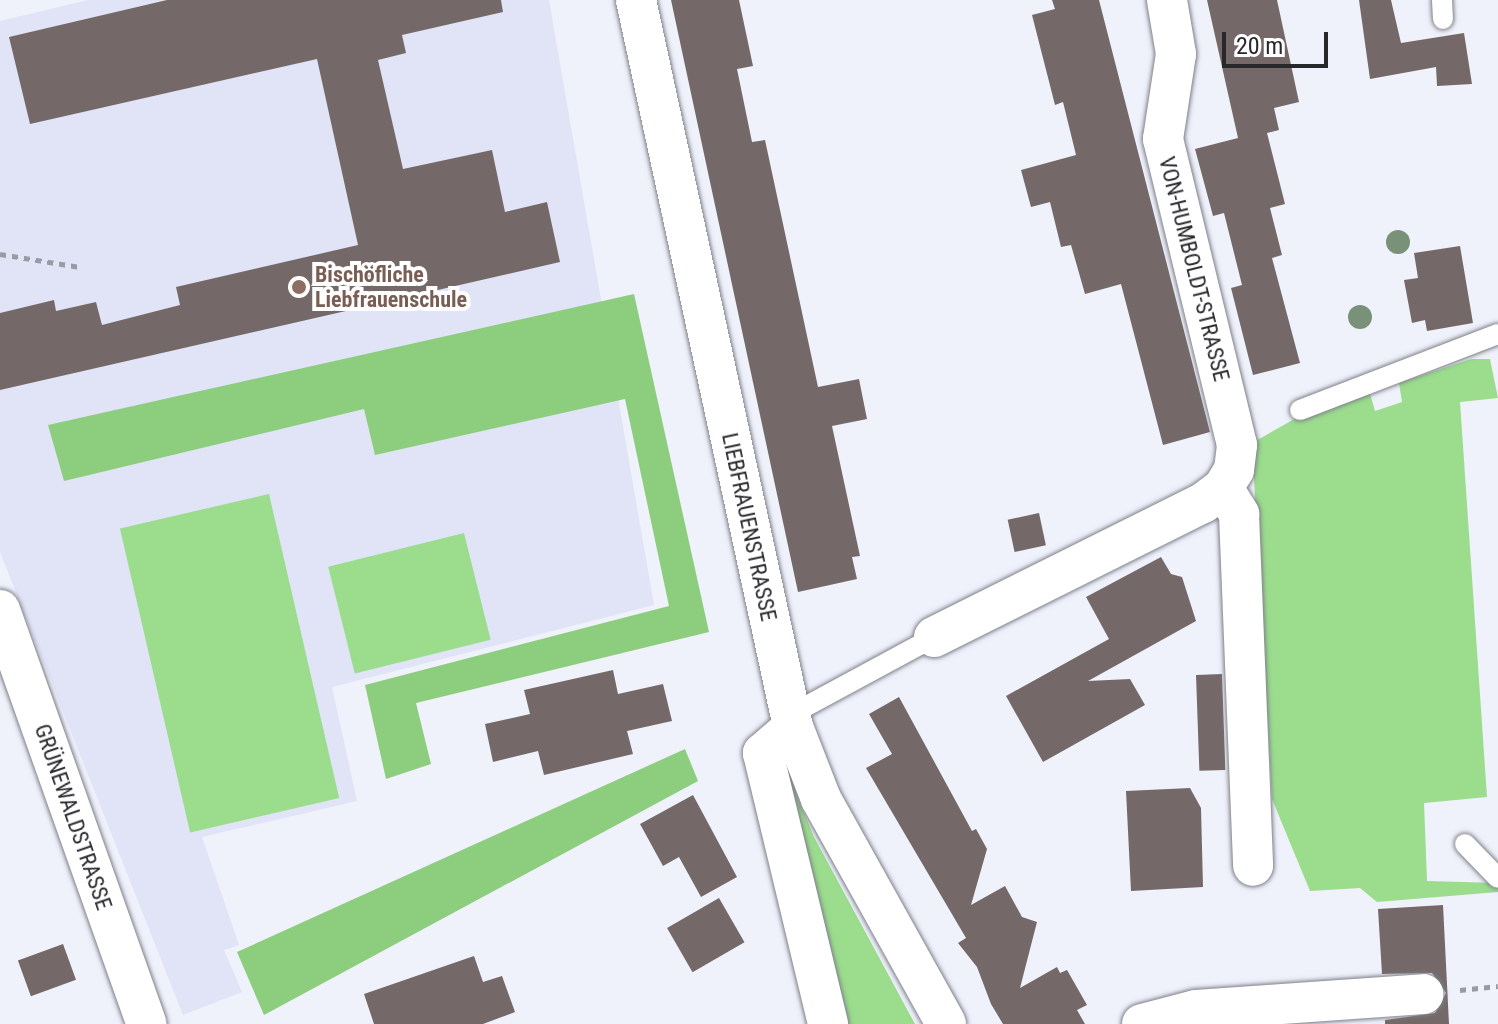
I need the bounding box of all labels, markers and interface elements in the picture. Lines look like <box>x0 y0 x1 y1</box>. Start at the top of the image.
scale bar <box>1226 16 1332 66</box>
text: 20 m <box>1236 32 1283 60</box>
street label: VON-HUMBOLDT-STRASSE <box>1153 154 1235 384</box>
place label: Bischöfliche Liebfrauenschule <box>315 261 467 312</box>
marker: Bischöfliche Liebfrauenschule <box>290 278 308 296</box>
street label: LIEBFRAUENSTRASSE <box>716 431 782 623</box>
street label: GRÜNEWALDSTRASSE <box>29 721 117 913</box>

